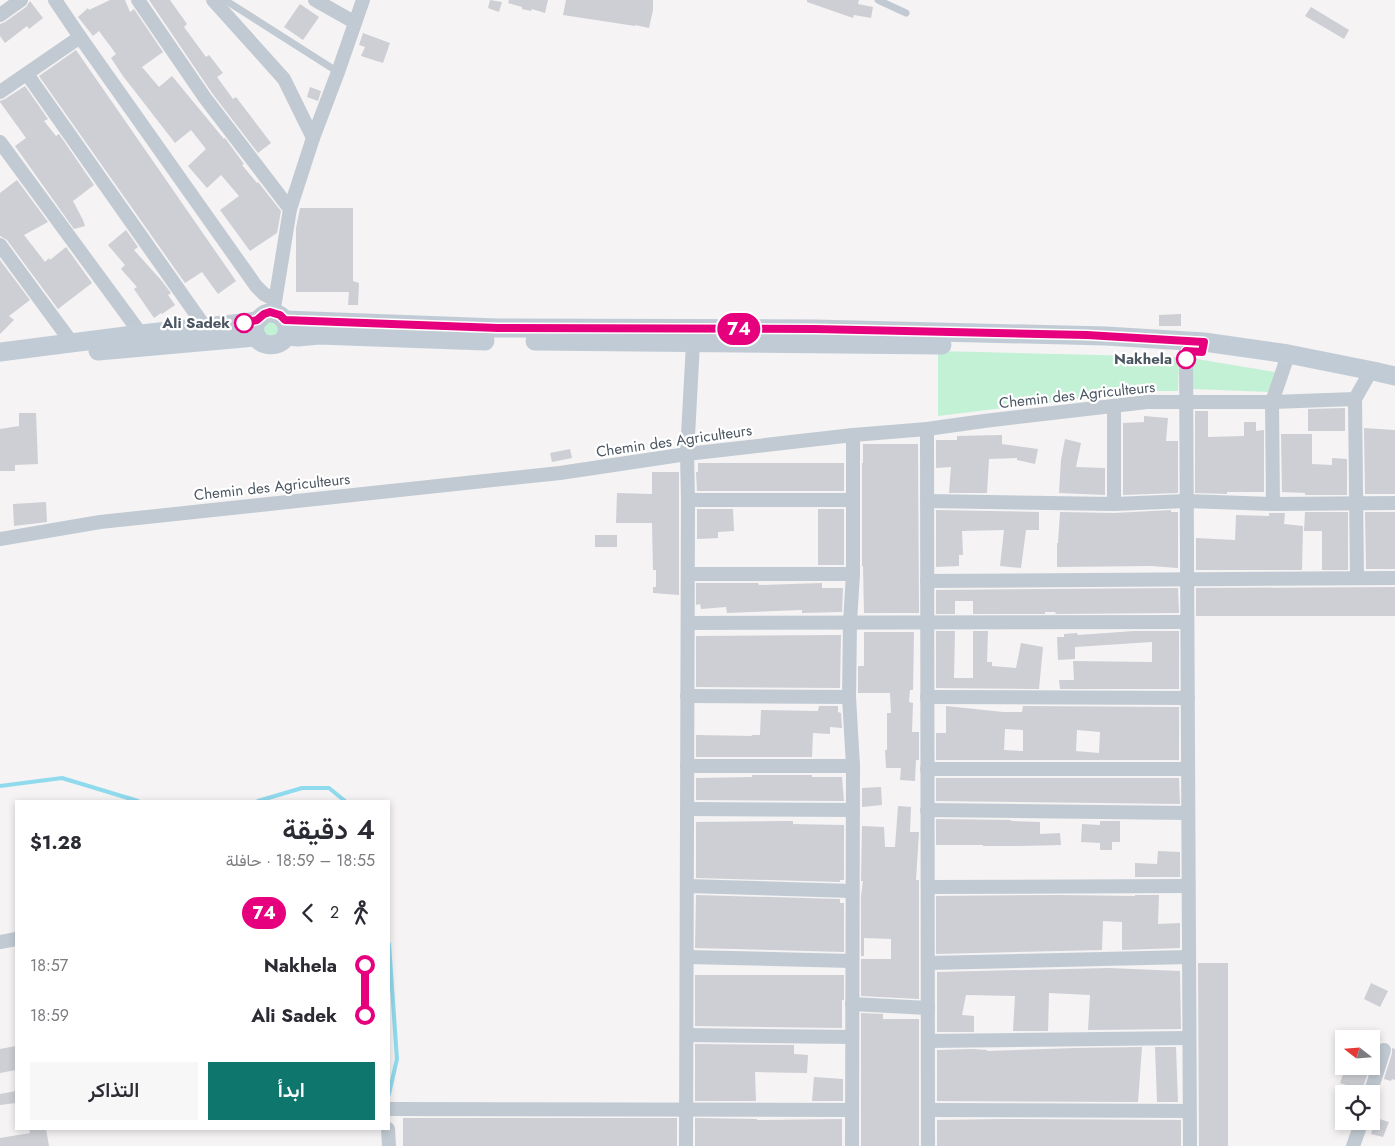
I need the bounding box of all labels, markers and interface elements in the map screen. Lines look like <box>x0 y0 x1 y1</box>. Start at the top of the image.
place label: Ali Sadek <box>161 312 230 334</box>
marker: Ali Sadek <box>234 313 254 333</box>
line badge: 74 <box>716 313 762 345</box>
text: 74 <box>727 316 751 342</box>
place label: Nakhela <box>1114 348 1172 370</box>
marker: Nakhela <box>1176 349 1196 369</box>
street label: Chemin des Agriculteurs <box>998 376 1156 414</box>
street label: Chemin des Agriculteurs <box>595 419 753 463</box>
street label: Chemin des Agriculteurs <box>193 468 351 506</box>
text: 4 دقيقة <box>282 809 375 850</box>
text: $1.28 <box>30 829 82 856</box>
text: 18:55 – 18:59 · حافلة <box>226 849 375 872</box>
icon: back <box>294 899 322 927</box>
icon: walk <box>347 899 375 927</box>
text: 74 <box>252 900 276 926</box>
text: 2 <box>330 901 339 924</box>
text: Nakhela <box>264 952 337 979</box>
text: 18:57 <box>30 954 68 977</box>
text: Ali Sadek <box>251 1002 337 1029</box>
text: 18:59 <box>30 1004 69 1027</box>
north arrow <box>1335 1030 1380 1075</box>
map controls <box>1335 1030 1380 1130</box>
button: التذاكر <box>30 1062 198 1120</box>
button: ابدأ <box>208 1062 375 1120</box>
button: locate <box>1335 1085 1380 1130</box>

